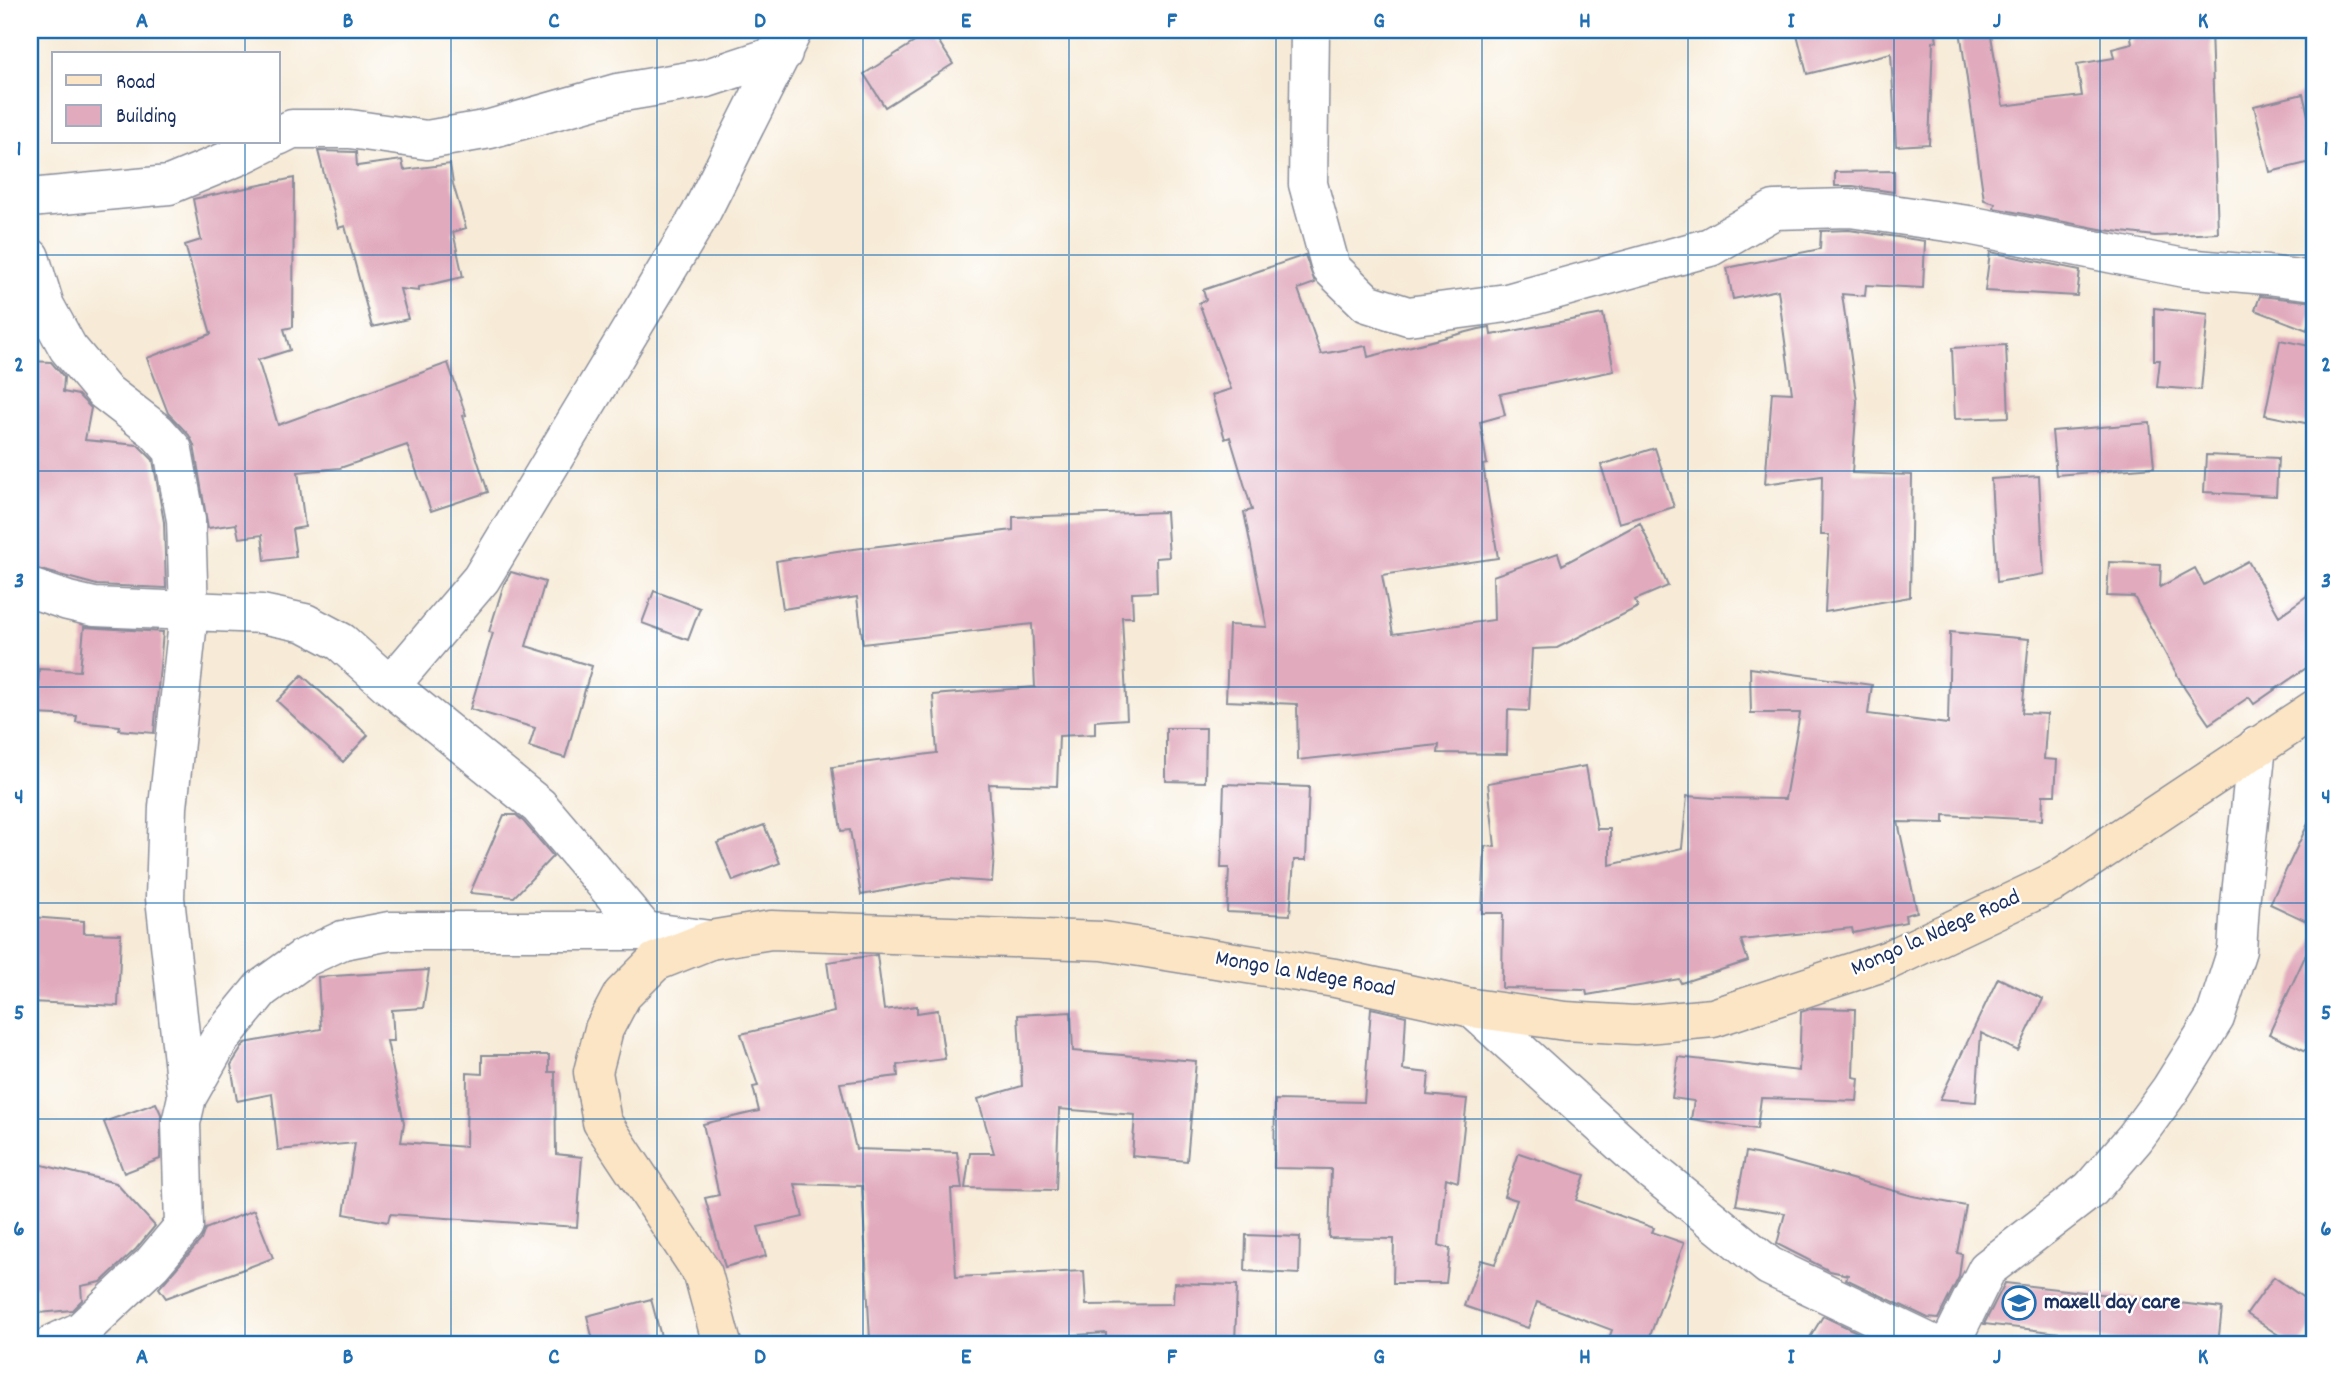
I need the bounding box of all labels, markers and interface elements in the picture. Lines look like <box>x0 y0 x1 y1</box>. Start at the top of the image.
text: A <box>136 6 148 39</box>
text: B <box>343 6 354 39</box>
text: C <box>548 6 560 39</box>
text: D <box>754 6 766 39</box>
text: E <box>961 6 972 39</box>
text: F <box>1167 6 1178 39</box>
text: G <box>1373 6 1385 39</box>
text: H <box>1579 6 1591 39</box>
text: I <box>1787 6 1795 39</box>
text: J <box>1993 6 2001 39</box>
text: K <box>2198 6 2209 39</box>
legend <box>52 52 280 144</box>
text: Road <box>116 69 155 99</box>
text: Building <box>116 103 176 133</box>
text: 1 <box>16 134 22 167</box>
text: 1 <box>2323 134 2329 167</box>
text: 2 <box>14 350 24 383</box>
text: 2 <box>2321 350 2331 383</box>
text: 3 <box>14 566 24 599</box>
text: 3 <box>2321 566 2331 599</box>
text: 4 <box>14 782 24 815</box>
text: 4 <box>2321 782 2331 815</box>
street label: Mongo la Ndege Road <box>1846 882 2026 986</box>
street label: Mongo la Ndege Road <box>1212 943 1398 1007</box>
text: 5 <box>14 998 24 1031</box>
text: 5 <box>2321 998 2331 1031</box>
text: 6 <box>13 1214 25 1247</box>
text: 6 <box>2320 1214 2332 1247</box>
school or university icon: maxell day care <box>2000 1284 2038 1322</box>
place label: maxell day care <box>2044 1287 2180 1320</box>
text: A <box>136 1342 148 1374</box>
text: B <box>343 1342 354 1374</box>
text: C <box>548 1342 560 1374</box>
text: D <box>754 1342 766 1374</box>
text: E <box>961 1342 972 1374</box>
text: F <box>1167 1342 1178 1374</box>
text: G <box>1373 1342 1385 1374</box>
text: H <box>1579 1342 1591 1374</box>
text: I <box>1787 1342 1795 1374</box>
text: J <box>1993 1342 2001 1374</box>
text: K <box>2198 1342 2209 1374</box>

